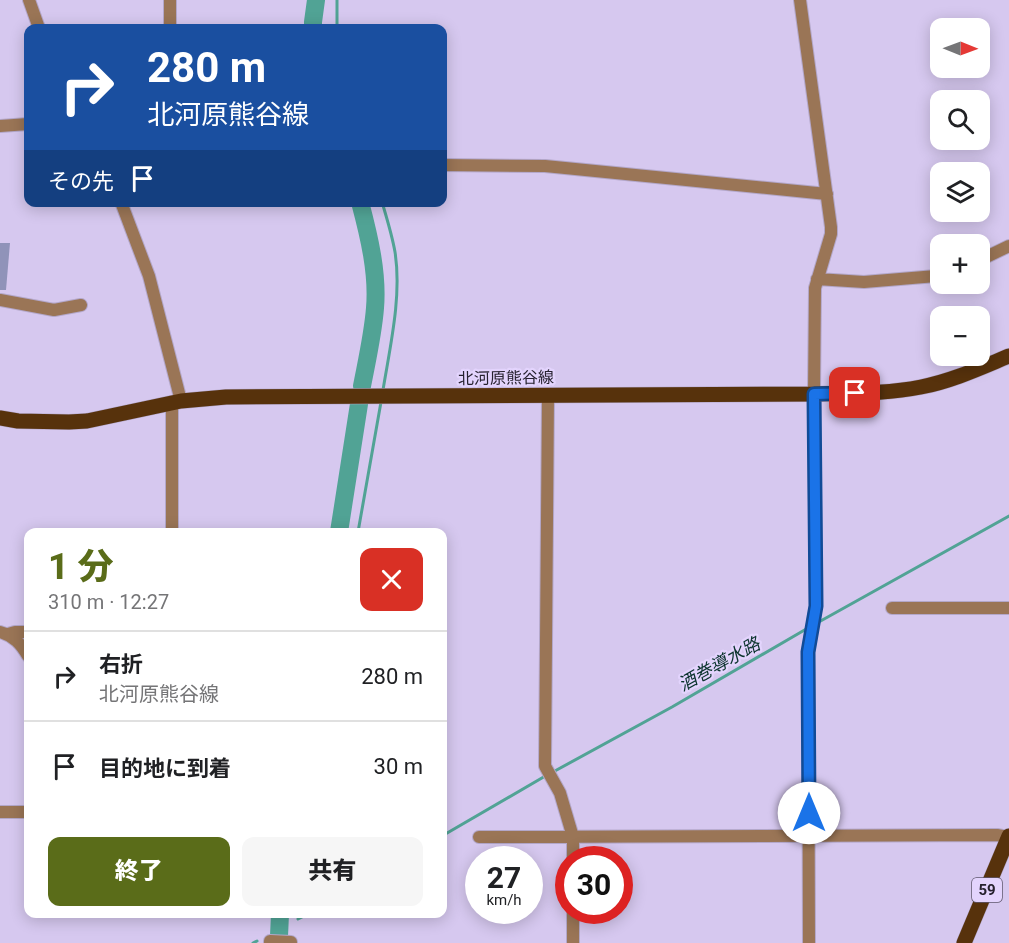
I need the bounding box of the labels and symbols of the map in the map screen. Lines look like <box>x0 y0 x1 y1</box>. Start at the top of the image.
north arrow <box>930 18 990 78</box>
pin <box>829 367 880 418</box>
street label: 北河原熊谷線 <box>458 368 554 388</box>
water label: 酒巻導水路 <box>675 632 765 695</box>
position arrow <box>777 781 841 845</box>
speed limit sign: 30 <box>555 846 633 924</box>
road number: 59 <box>972 878 1002 902</box>

